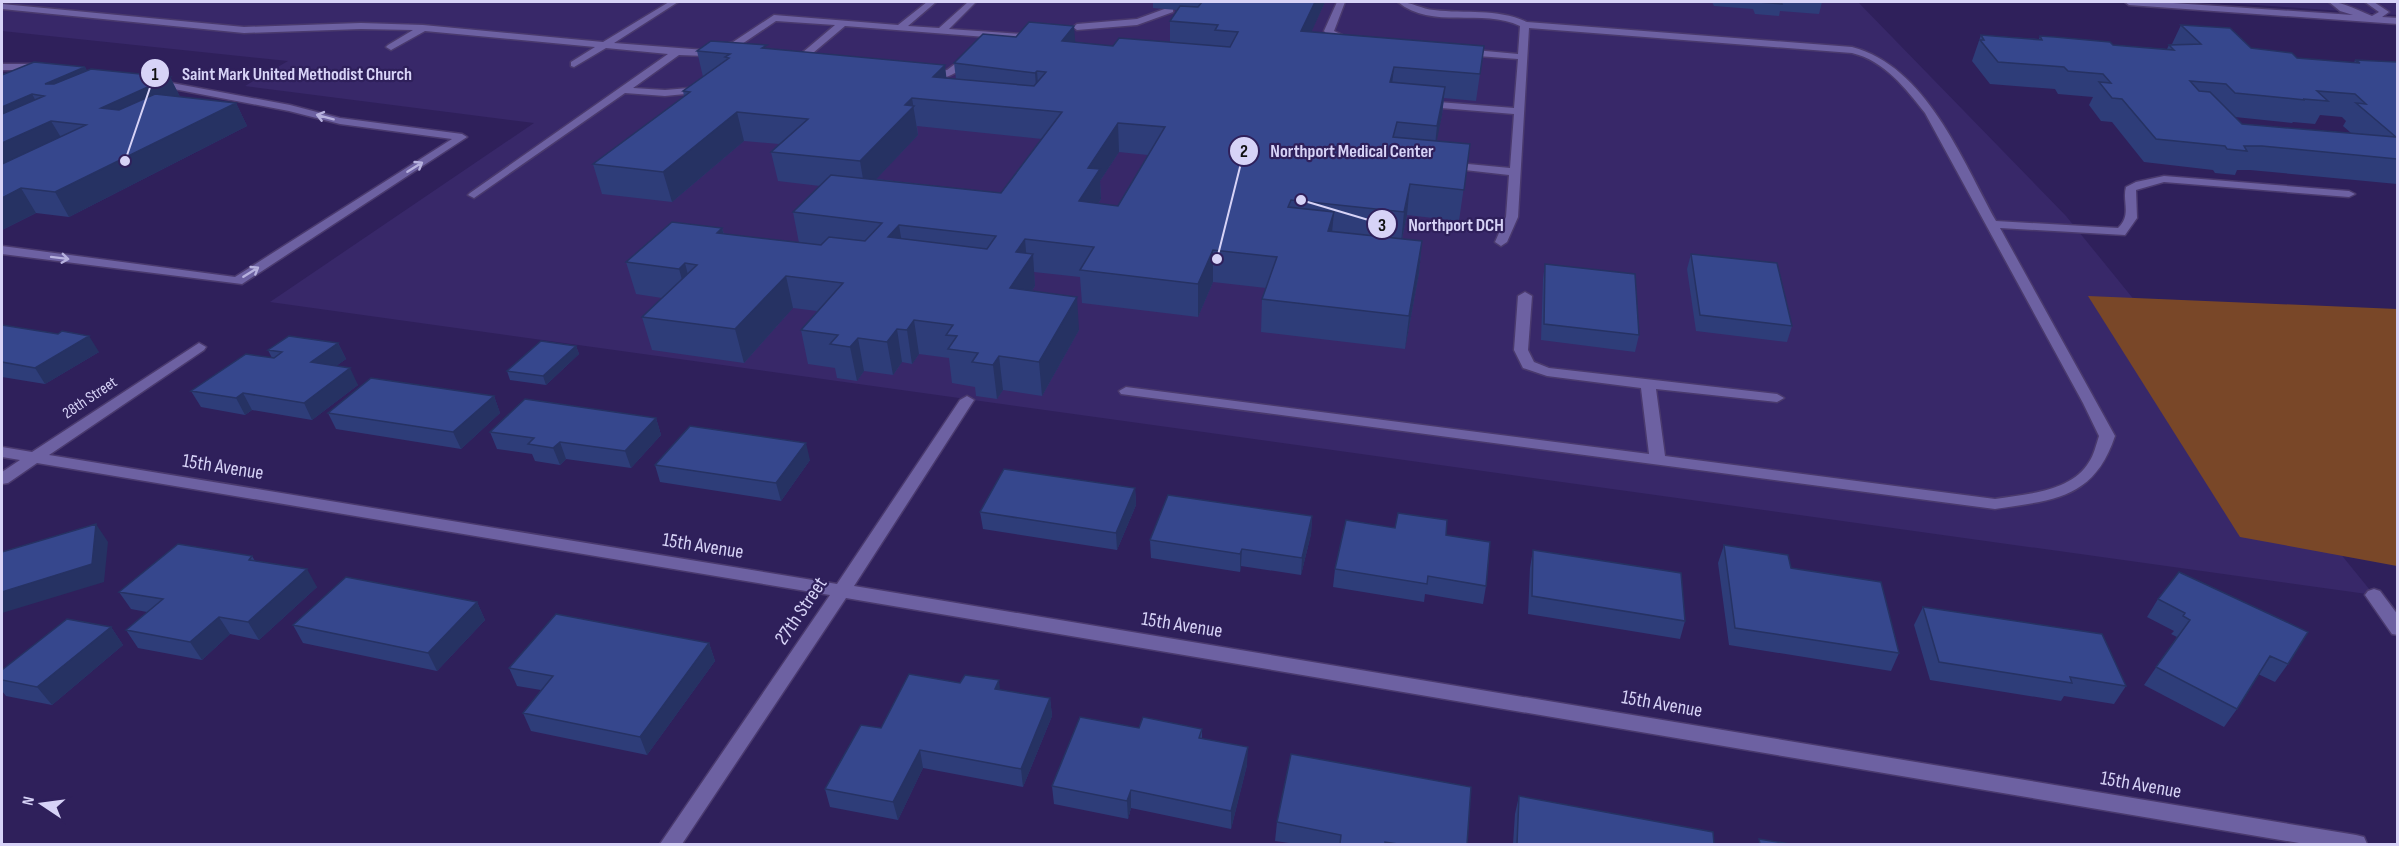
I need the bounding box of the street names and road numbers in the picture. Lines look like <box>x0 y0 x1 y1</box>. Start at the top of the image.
street label: 28th Street <box>59 373 121 423</box>
street label: 15th Avenue <box>181 449 265 485</box>
street label: 15th Avenue <box>661 528 745 564</box>
street label: 27th Street <box>770 573 832 649</box>
street label: 15th Avenue <box>1140 607 1224 643</box>
street label: 15th Avenue <box>1620 685 1704 723</box>
street label: 15th Avenue <box>2099 766 2183 804</box>

